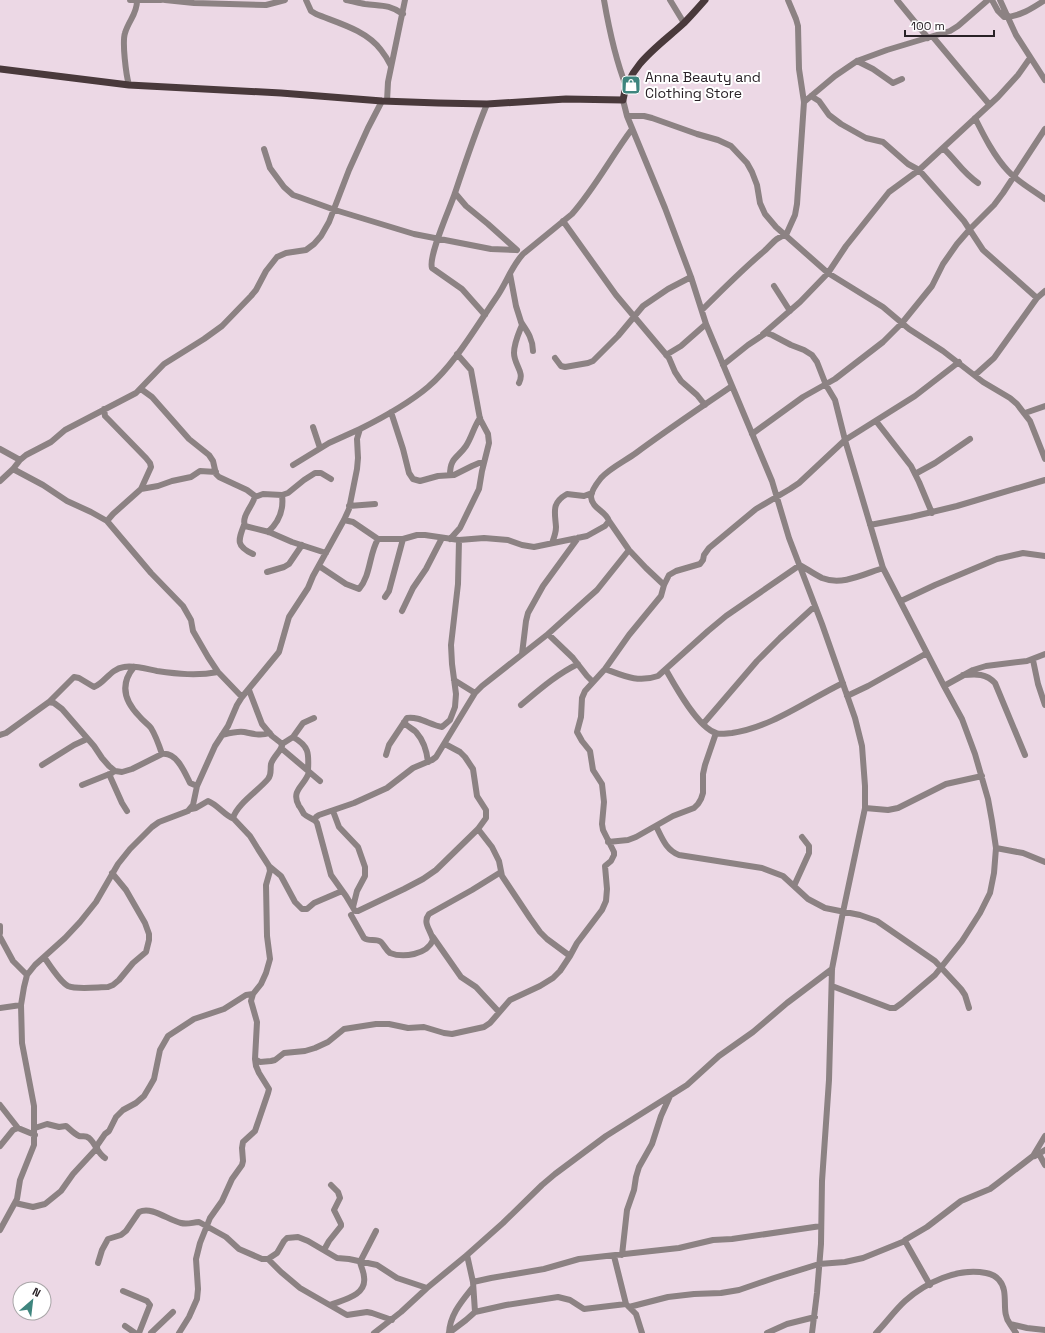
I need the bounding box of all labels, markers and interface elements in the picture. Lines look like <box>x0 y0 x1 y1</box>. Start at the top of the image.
scale bar <box>905 12 994 38</box>
text: 100 m <box>911 18 945 34</box>
place label: Anna Beauty and Clothing Store <box>645 68 761 102</box>
shop icon: Anna Beauty and Clothing Store <box>620 74 642 96</box>
north arrow <box>12 1281 52 1321</box>
text: N <box>30 1284 43 1300</box>

